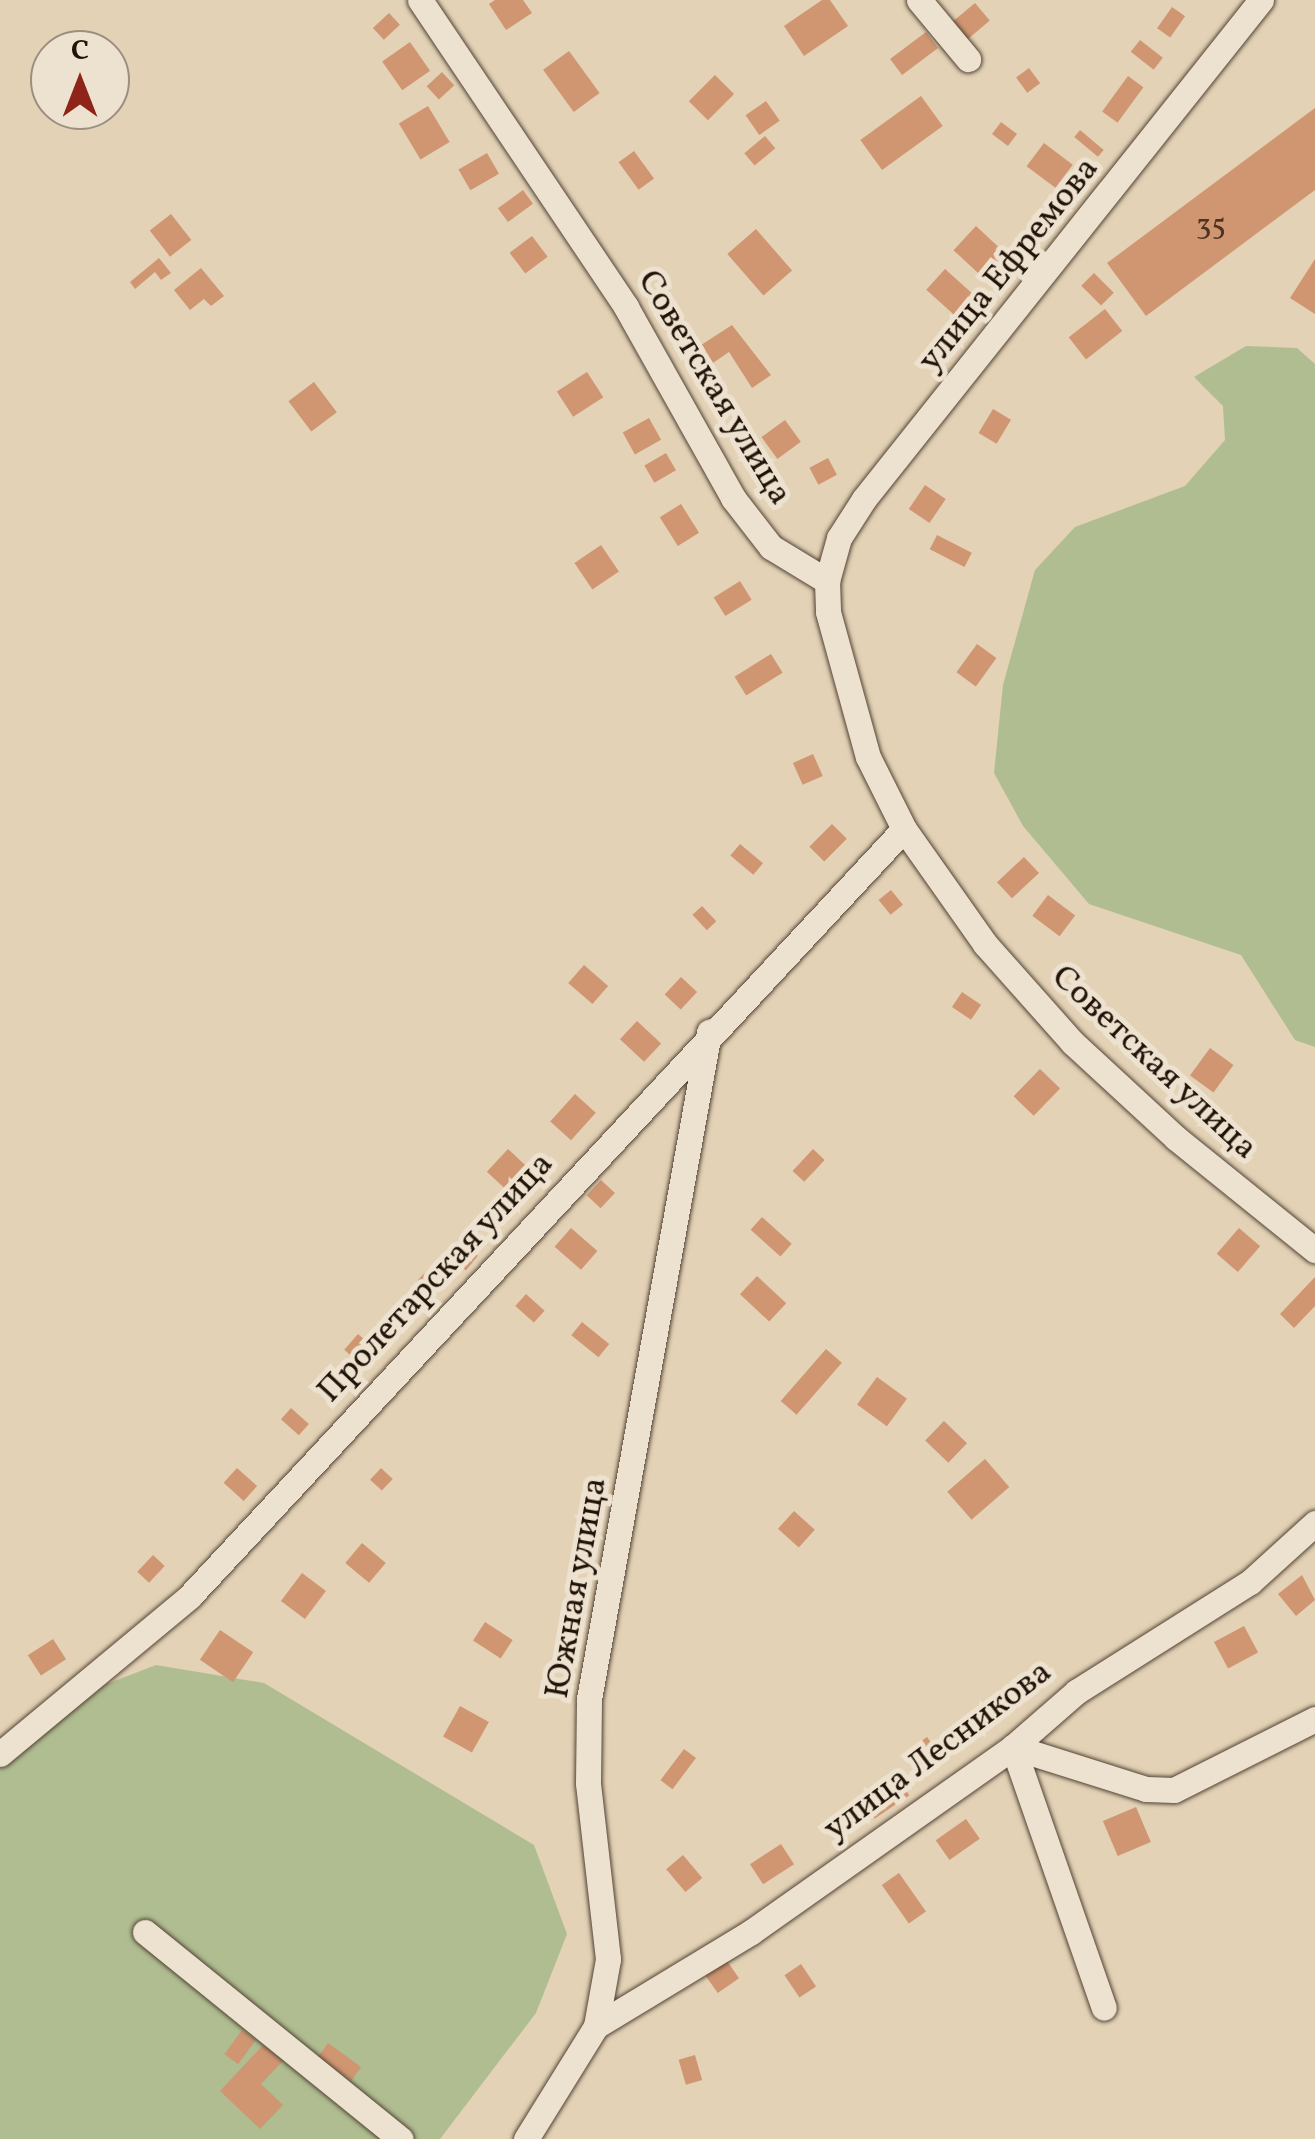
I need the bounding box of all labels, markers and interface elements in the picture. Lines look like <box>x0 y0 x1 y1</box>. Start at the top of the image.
north arrow <box>30 30 130 130</box>
text: С <box>71 32 89 71</box>
street label: улица Ефремова <box>909 149 1109 381</box>
house number: 35 <box>1196 208 1226 244</box>
street label: Советская улица <box>627 263 801 513</box>
street label: Советская улица <box>1042 956 1266 1170</box>
street label: Пролетарская улица <box>309 1144 563 1412</box>
street label: Южная улица <box>537 1474 617 1702</box>
street label: улица Лесникова <box>816 1652 1060 1850</box>

